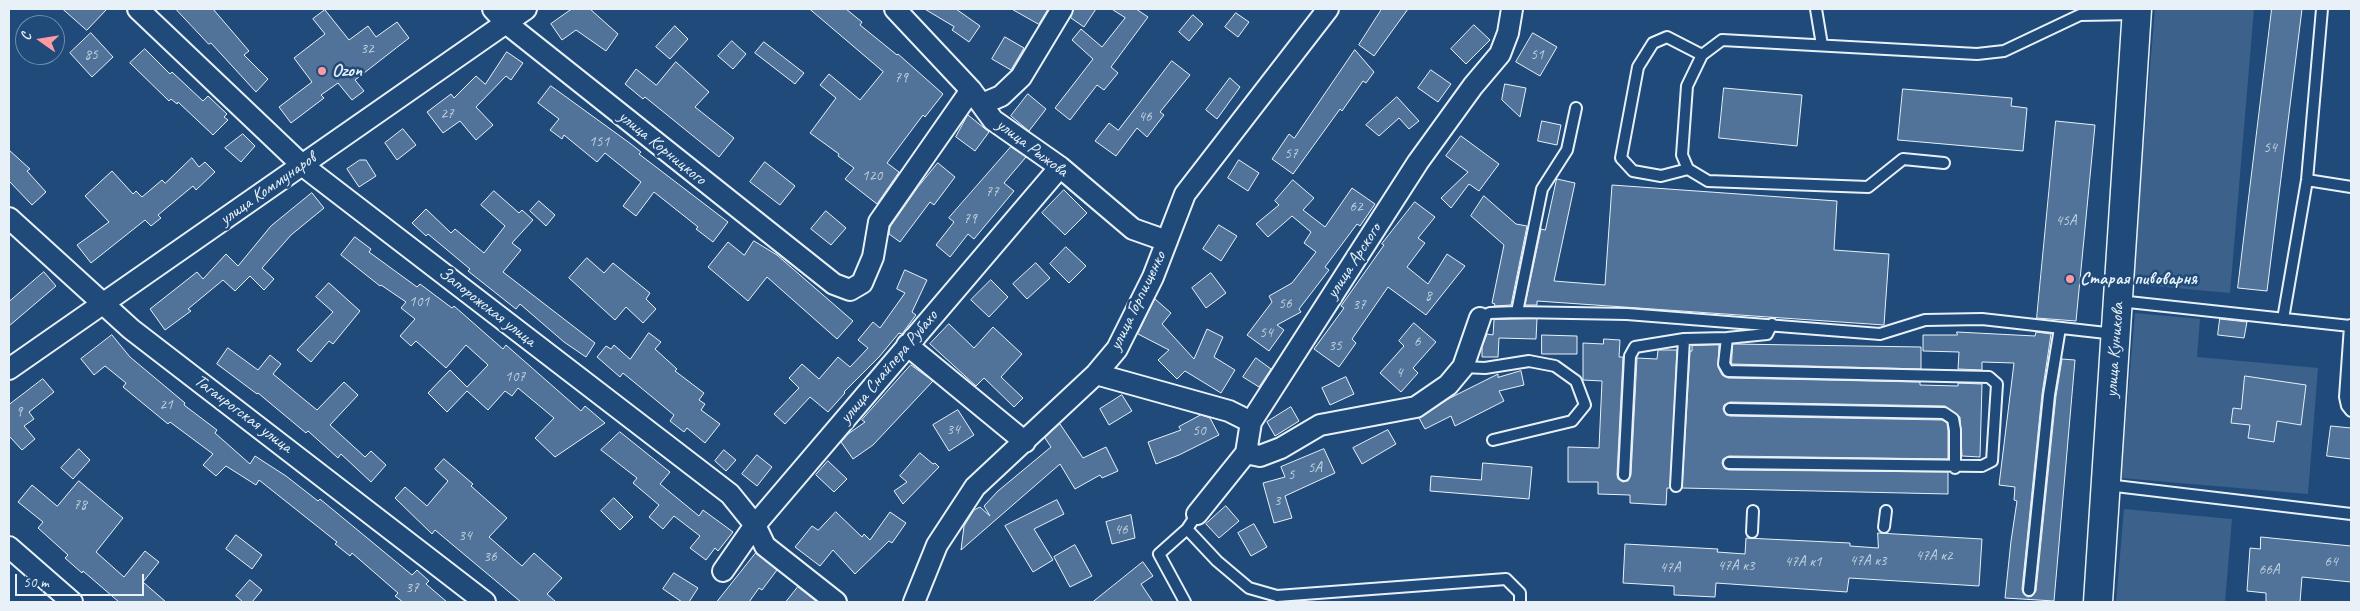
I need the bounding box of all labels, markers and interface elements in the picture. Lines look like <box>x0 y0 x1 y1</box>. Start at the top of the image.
north arrow <box>15 15 65 65</box>
text: С <box>17 31 35 42</box>
house number: 32 <box>360 40 374 58</box>
house number: 85 <box>84 46 98 64</box>
house number: 51 <box>1530 46 1544 64</box>
place label: Ozon <box>332 60 362 82</box>
marker: Ozon <box>316 65 328 77</box>
house number: 79 <box>894 69 908 87</box>
house number: 27 <box>440 105 454 123</box>
street label: улица Корницкого <box>614 106 710 190</box>
house number: 46 <box>1138 108 1152 126</box>
street label: улица Рыжова <box>992 114 1072 182</box>
house number: 151 <box>589 133 609 151</box>
house number: 54 <box>2263 139 2277 157</box>
house number: 57 <box>1284 145 1298 163</box>
street label: улица Коммунаров <box>216 148 320 230</box>
house number: 120 <box>862 167 882 185</box>
house number: 77 <box>985 183 999 201</box>
house number: 62 <box>1349 198 1363 216</box>
house number: 79 <box>963 210 977 228</box>
house number: 45А <box>2055 212 2077 230</box>
street label: улица Арского <box>1322 219 1386 303</box>
street label: улица Горпищенко <box>1105 248 1171 354</box>
street label: Запорожская улица <box>434 262 540 352</box>
place label: Старая пивоварня <box>2080 268 2197 290</box>
marker: Старая пивоварня <box>2064 273 2076 285</box>
house number: 8 <box>1425 287 1431 305</box>
house number: 101 <box>409 293 429 311</box>
house number: 56 <box>1278 295 1292 313</box>
house number: 37 <box>1352 296 1366 314</box>
street label: улица Куникова <box>2101 302 2129 398</box>
street label: улица Снайпера Рубахо <box>835 306 943 428</box>
house number: 54 <box>1259 324 1273 342</box>
house number: 6 <box>1414 333 1420 351</box>
house number: 35 <box>1328 337 1342 355</box>
house number: 4 <box>1396 364 1402 382</box>
house number: 107 <box>505 368 525 386</box>
street label: Таганрогская улица <box>190 370 296 458</box>
house number: 21 <box>159 396 173 414</box>
house number: 9 <box>16 403 22 421</box>
house number: 34 <box>946 421 960 439</box>
house number: 50 <box>1192 422 1206 440</box>
house number: 5А <box>1308 459 1322 477</box>
house number: 5 <box>1288 466 1294 484</box>
house number: 3 <box>1274 492 1280 510</box>
house number: 78 <box>73 496 87 514</box>
house number: 46 <box>1114 521 1128 539</box>
house number: 34 <box>458 527 472 545</box>
house number: 47А к2 <box>1916 547 1952 565</box>
house number: 36 <box>483 548 497 566</box>
house number: 47А к3 <box>1850 552 1886 570</box>
house number: 47А к1 <box>1785 553 1821 571</box>
house number: 64 <box>2324 553 2338 571</box>
house number: 47А к3 <box>1718 557 1754 575</box>
house number: 47А <box>1659 559 1681 577</box>
house number: 66А <box>2258 561 2280 579</box>
scale bar <box>18 564 146 596</box>
text: 50 m <box>23 573 49 592</box>
house number: 37 <box>405 579 419 597</box>

